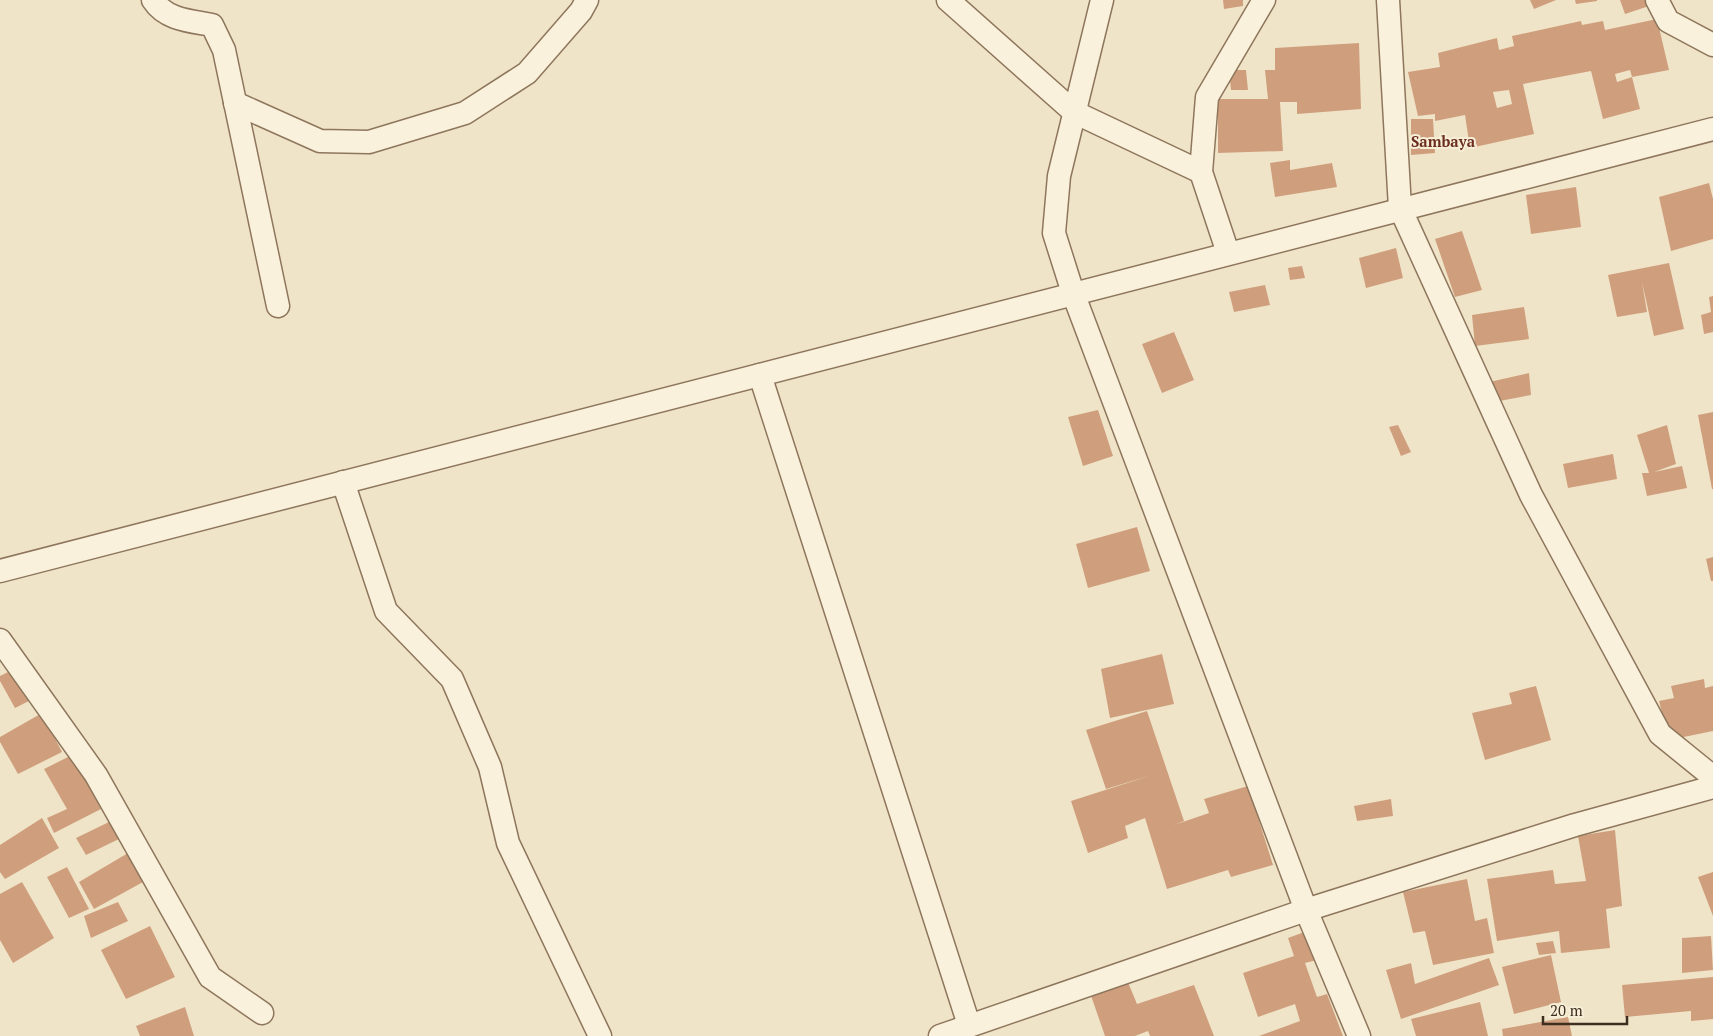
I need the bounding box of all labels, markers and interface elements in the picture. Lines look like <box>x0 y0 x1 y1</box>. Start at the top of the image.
district label: Sambaya <box>1411 131 1476 151</box>
scale bar <box>1543 994 1627 1026</box>
text: 20 m <box>1550 1000 1583 1020</box>

